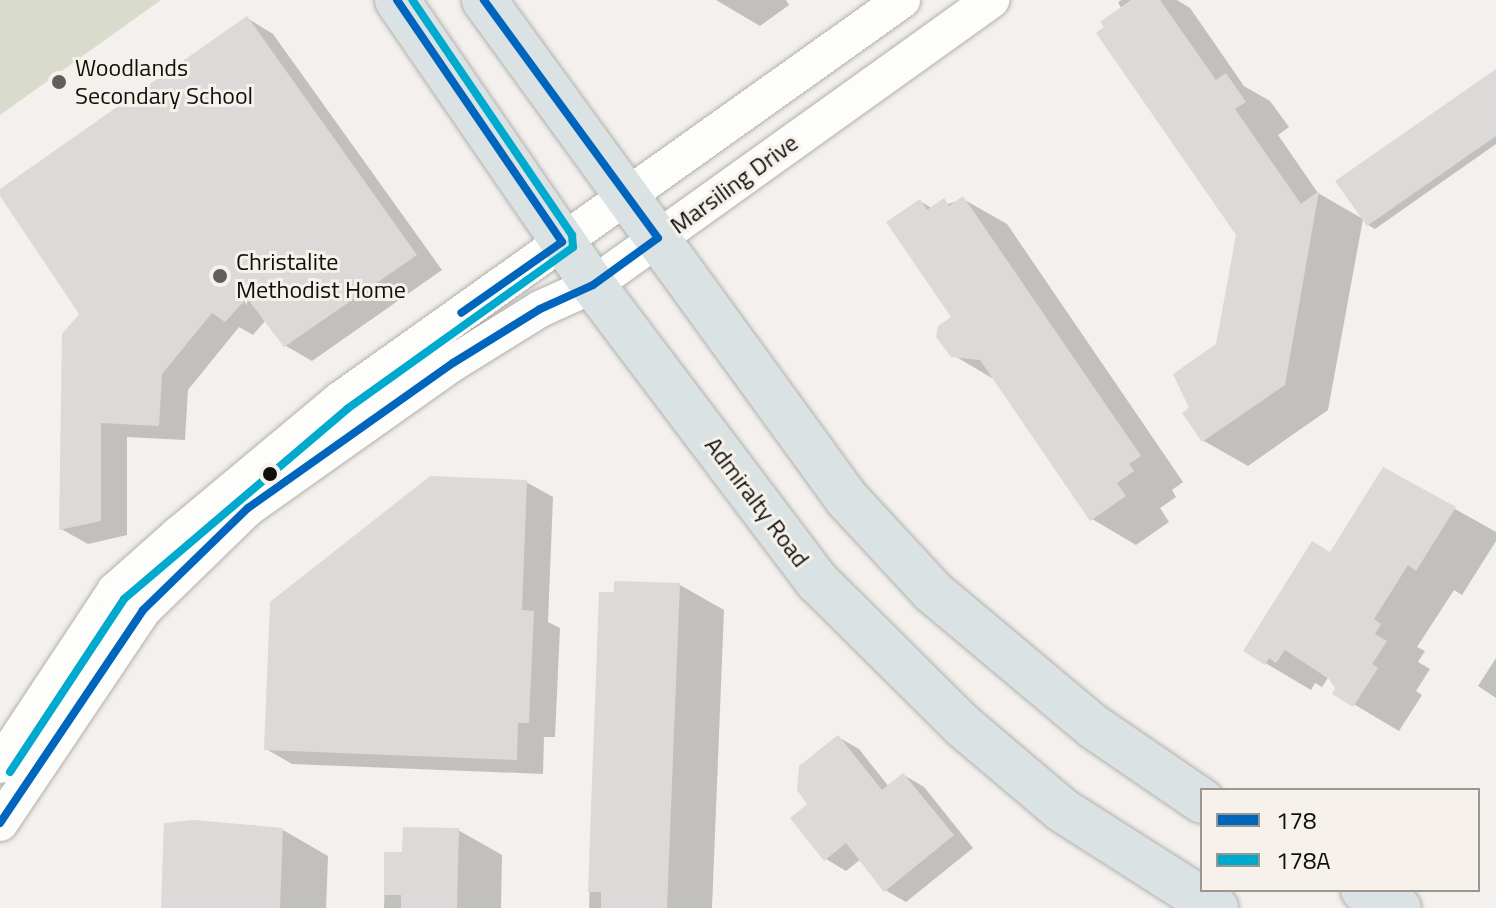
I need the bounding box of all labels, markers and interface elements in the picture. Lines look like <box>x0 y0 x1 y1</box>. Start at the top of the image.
place label: Woodlands Secondary School <box>75 54 253 110</box>
marker: Woodlands Secondary School <box>50 73 68 91</box>
street label: Marsiling Drive <box>665 128 803 240</box>
place label: Christalite Methodist Home <box>236 248 406 304</box>
marker: Christalite Methodist Home <box>211 267 229 285</box>
street label: Admiralty Road <box>699 431 815 573</box>
unlabelled marker <box>262 466 278 482</box>
legend <box>1200 788 1480 892</box>
text: 178 <box>1276 802 1316 838</box>
text: 178A <box>1276 842 1331 878</box>

